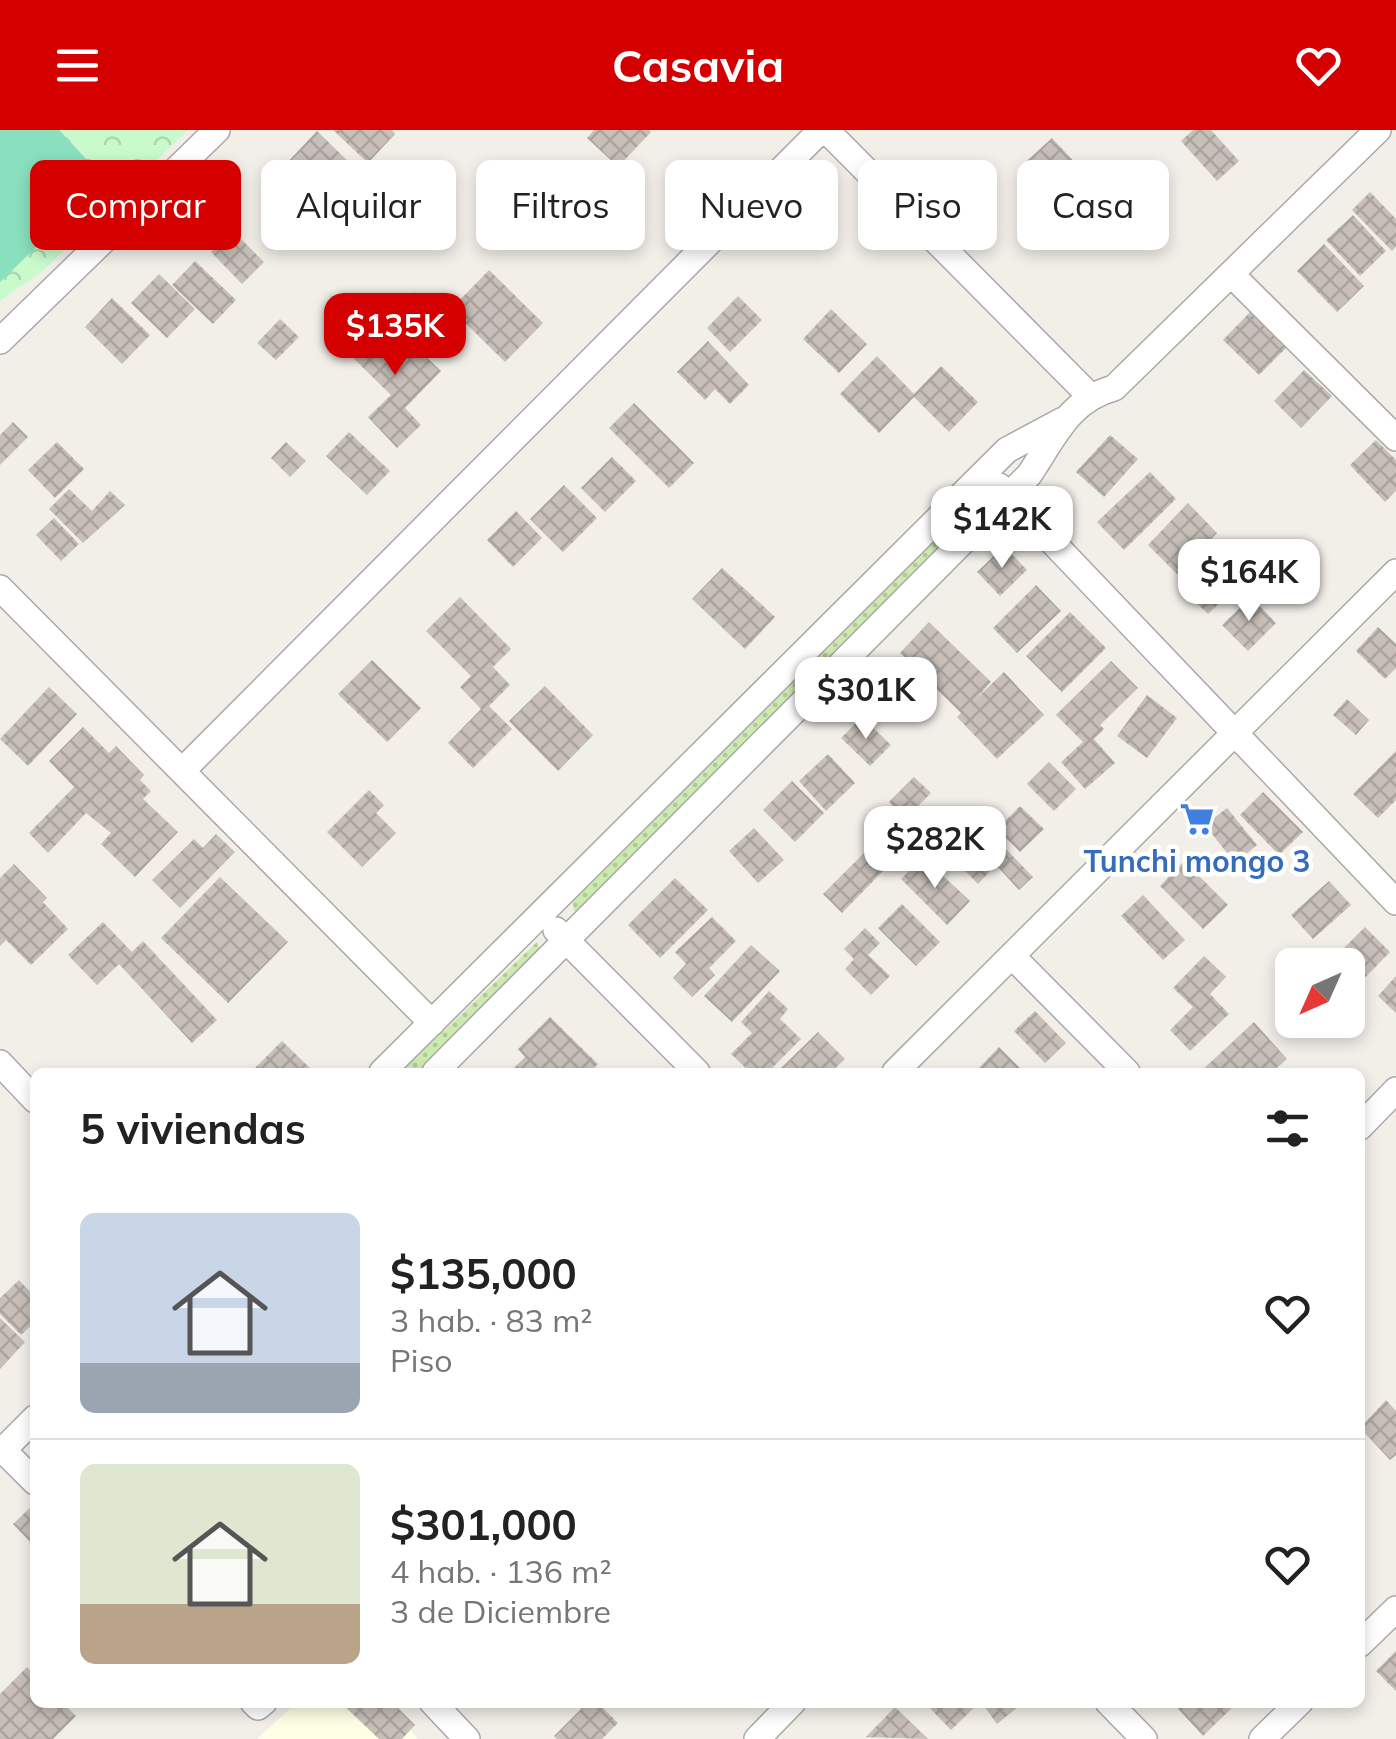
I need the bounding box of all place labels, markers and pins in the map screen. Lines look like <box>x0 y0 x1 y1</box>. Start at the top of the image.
pin: $135K <box>325 293 465 378</box>
pin: $142K <box>932 486 1072 571</box>
pin: $164K <box>1179 539 1319 624</box>
pin: $301K <box>796 657 936 742</box>
supermarket icon: Tunchi mongo 3 <box>1178 800 1216 838</box>
pin: $282K <box>865 806 1005 891</box>
place label: Tunchi mongo 3 <box>1083 842 1311 880</box>

